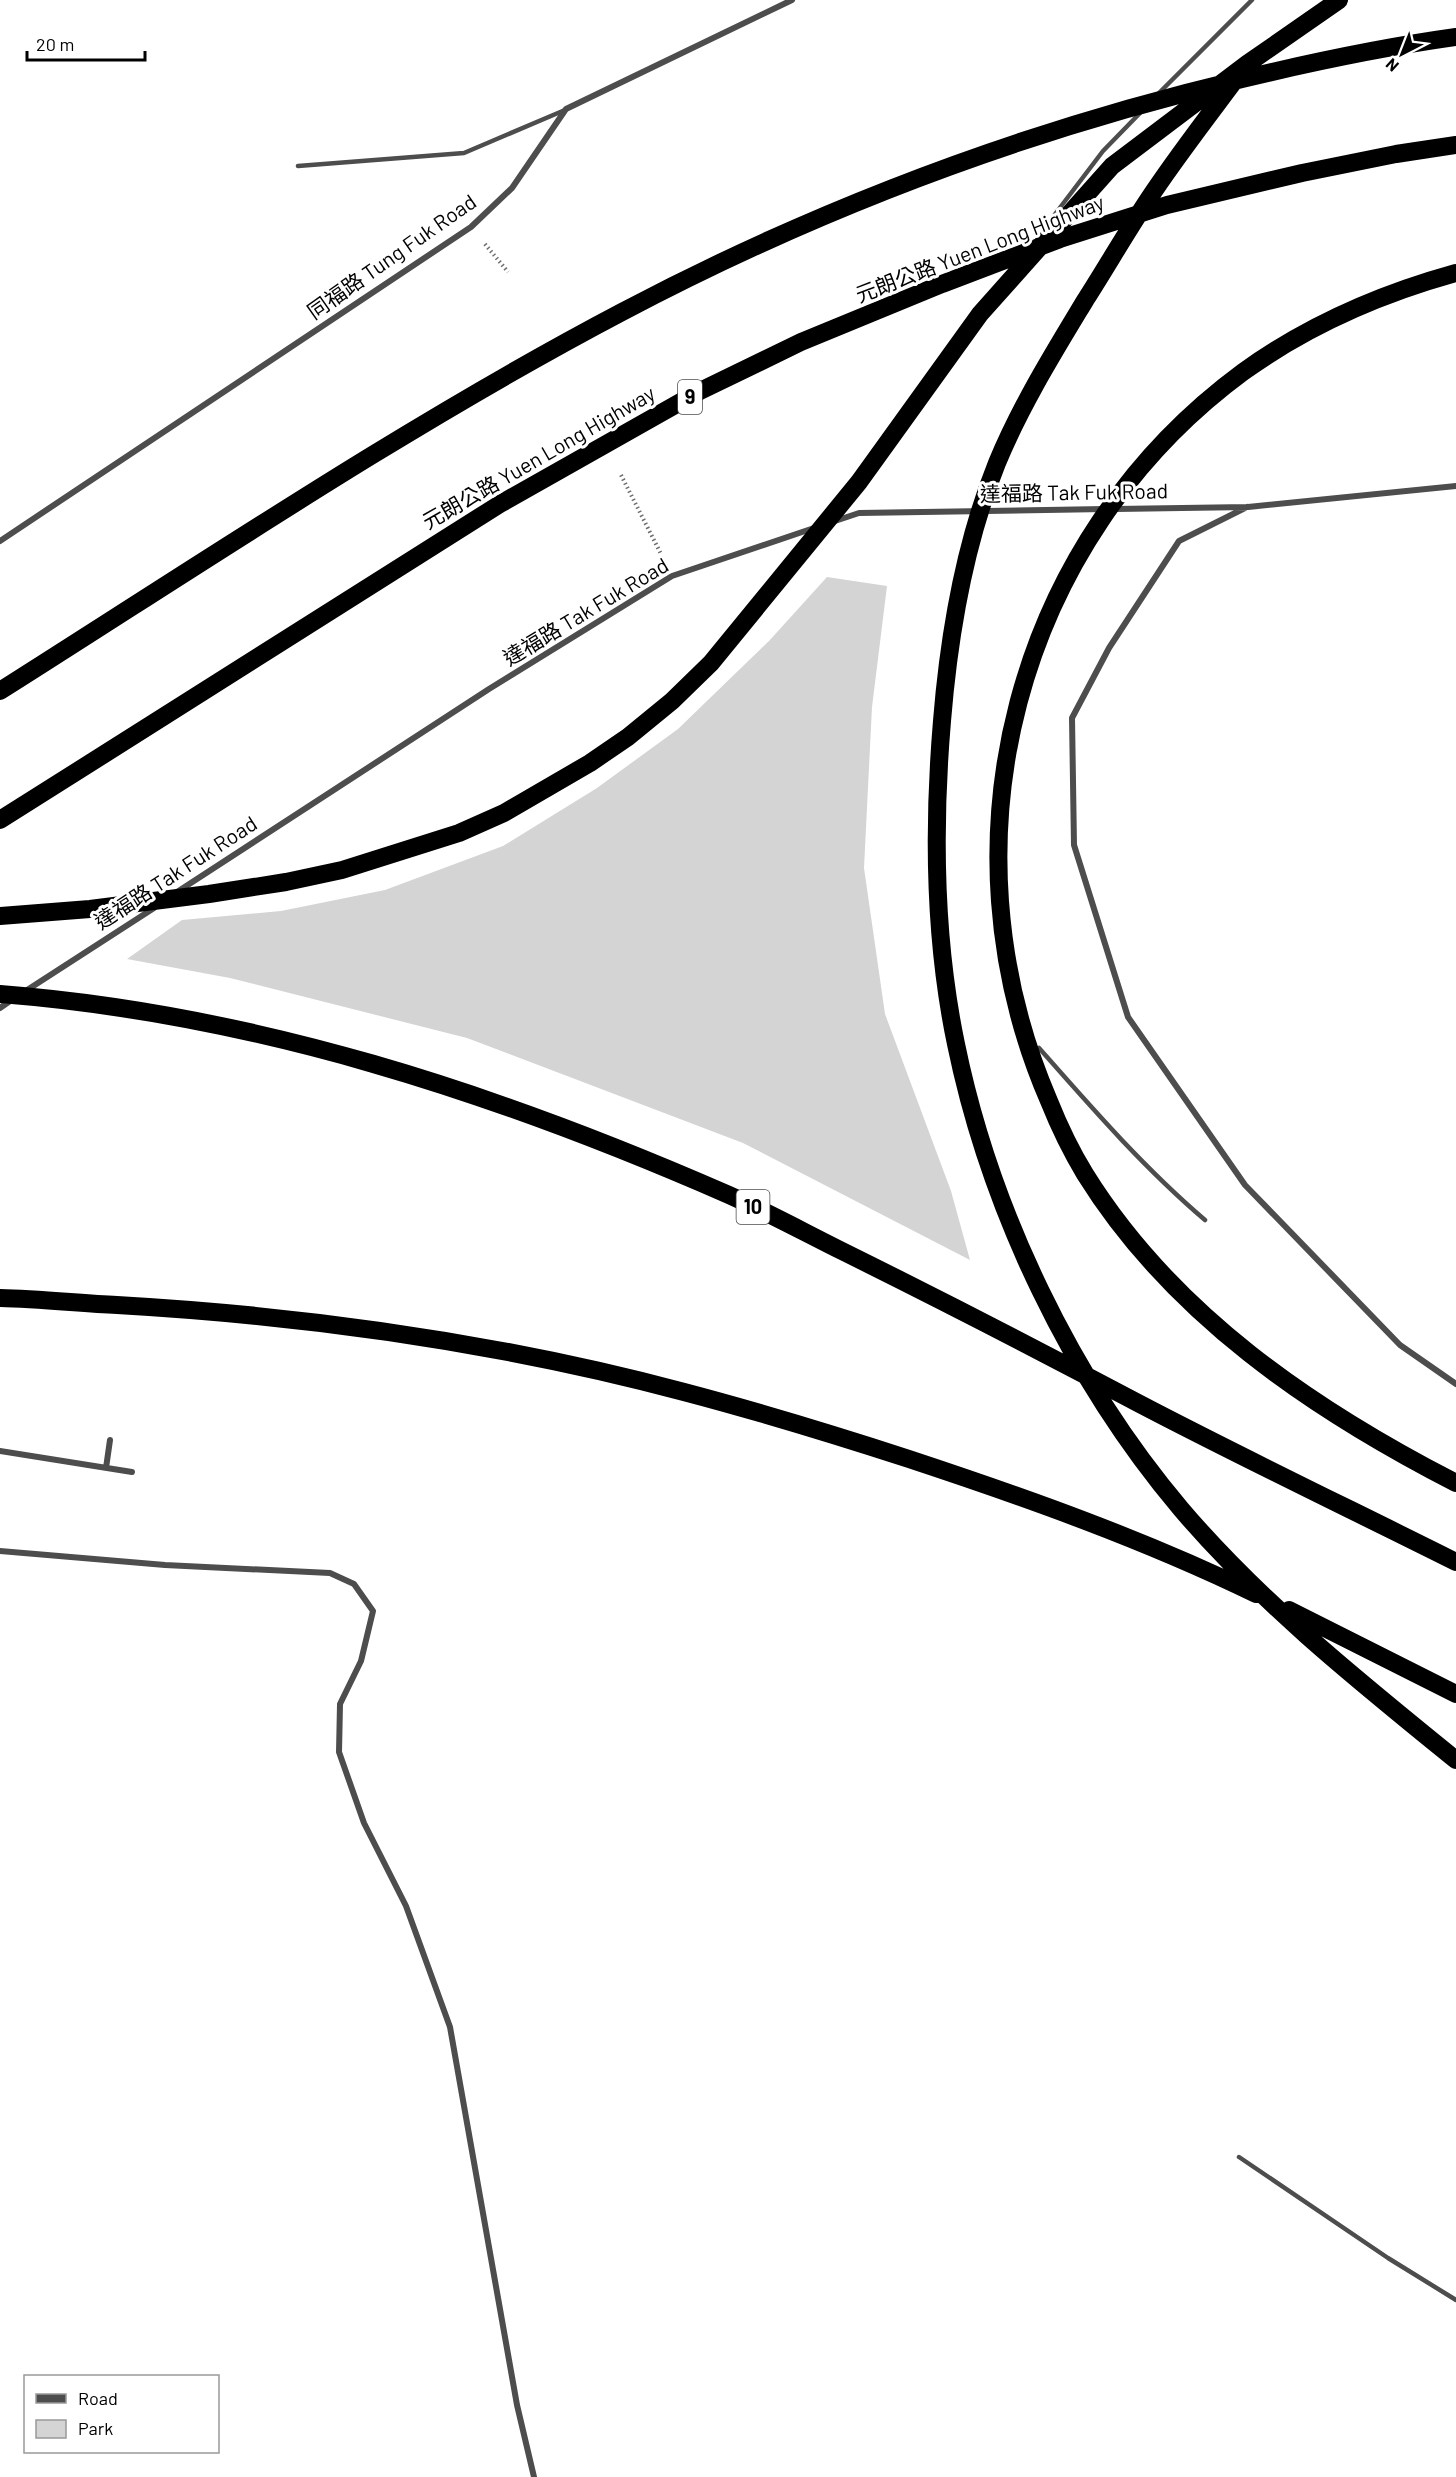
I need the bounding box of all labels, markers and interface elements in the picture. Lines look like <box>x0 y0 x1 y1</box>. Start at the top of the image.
scale bar <box>27 24 146 62</box>
north arrow <box>1372 24 1432 84</box>
text: 20 m <box>36 33 74 55</box>
text: N <box>1381 55 1402 76</box>
street label: 同福路 Tung Fuk Road <box>302 188 480 323</box>
street label: 元朗公路 Yuen Long Highway <box>852 188 1108 307</box>
street label: 元朗公路 Yuen Long Highway <box>418 380 659 534</box>
road number: 9 <box>678 380 702 414</box>
street label: 達福路 Tak Fuk Road <box>980 477 1168 506</box>
street label: 達福路 Tak Fuk Road <box>498 552 672 670</box>
street label: 達福路 Tak Fuk Road <box>89 810 261 934</box>
road number: 10 <box>736 1190 770 1224</box>
legend <box>24 2375 219 2453</box>
text: Road <box>78 2387 118 2409</box>
text: Park <box>78 2417 113 2439</box>

